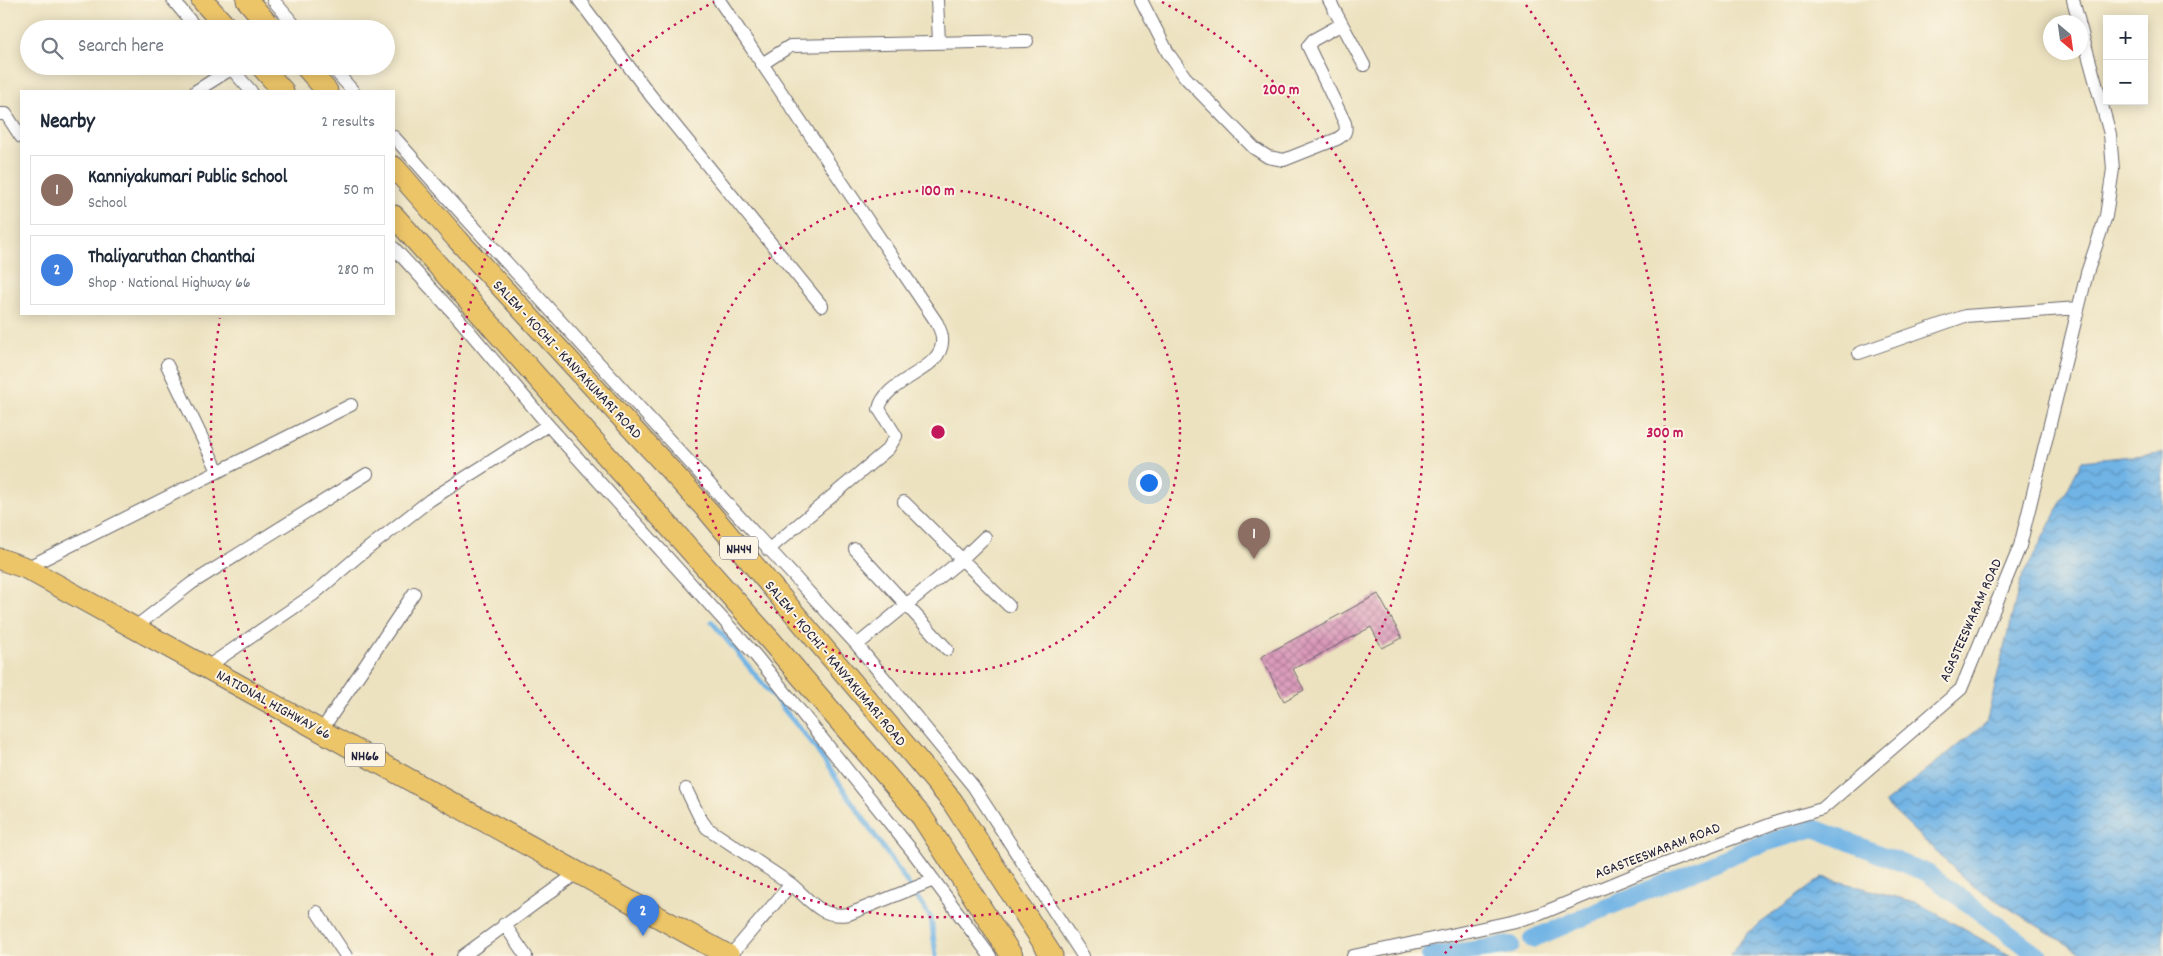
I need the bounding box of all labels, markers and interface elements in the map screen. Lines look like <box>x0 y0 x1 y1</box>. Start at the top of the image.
north arrow <box>2043 15 2088 60</box>
map controls <box>2103 15 2148 105</box>
button: + <box>2103 15 2148 60</box>
search box <box>20 20 395 75</box>
icon: search <box>38 34 66 62</box>
text: Search here <box>78 34 164 61</box>
button: − <box>2103 60 2148 105</box>
text: 200 m <box>1263 80 1299 102</box>
text: Nearby <box>40 108 95 138</box>
text: 2 results <box>321 111 375 134</box>
text: Kanniyakumari Public School <box>88 165 287 192</box>
text: 1 <box>55 179 59 202</box>
text: 50 m <box>343 179 374 202</box>
text: 100 m <box>921 181 955 203</box>
text: School <box>88 192 127 215</box>
text: Thaliyaruthan Chanthai <box>88 245 255 272</box>
text: 2 <box>54 259 61 282</box>
text: 280 m <box>337 259 374 282</box>
text: Shop · National Highway 66 <box>88 272 251 295</box>
street label: SALEM - KOCHI - KANYAKUMARI ROAD <box>487 276 647 445</box>
centre of rings <box>929 423 947 441</box>
text: 300 m <box>1647 423 1683 445</box>
your location <box>1136 470 1162 496</box>
pin: 1 <box>1238 518 1270 559</box>
road number: NH44 <box>720 536 758 560</box>
street label: AGASTEESWARAM ROAD <box>1935 555 2009 686</box>
street label: SALEM - KOCHI - KANYAKUMARI ROAD <box>758 577 911 752</box>
street label: NATIONAL HIGHWAY 66 <box>212 665 334 746</box>
road number: NH66 <box>345 744 385 766</box>
street label: AGASTEESWARAM ROAD <box>1592 818 1724 886</box>
pin: 2 <box>627 895 659 936</box>

